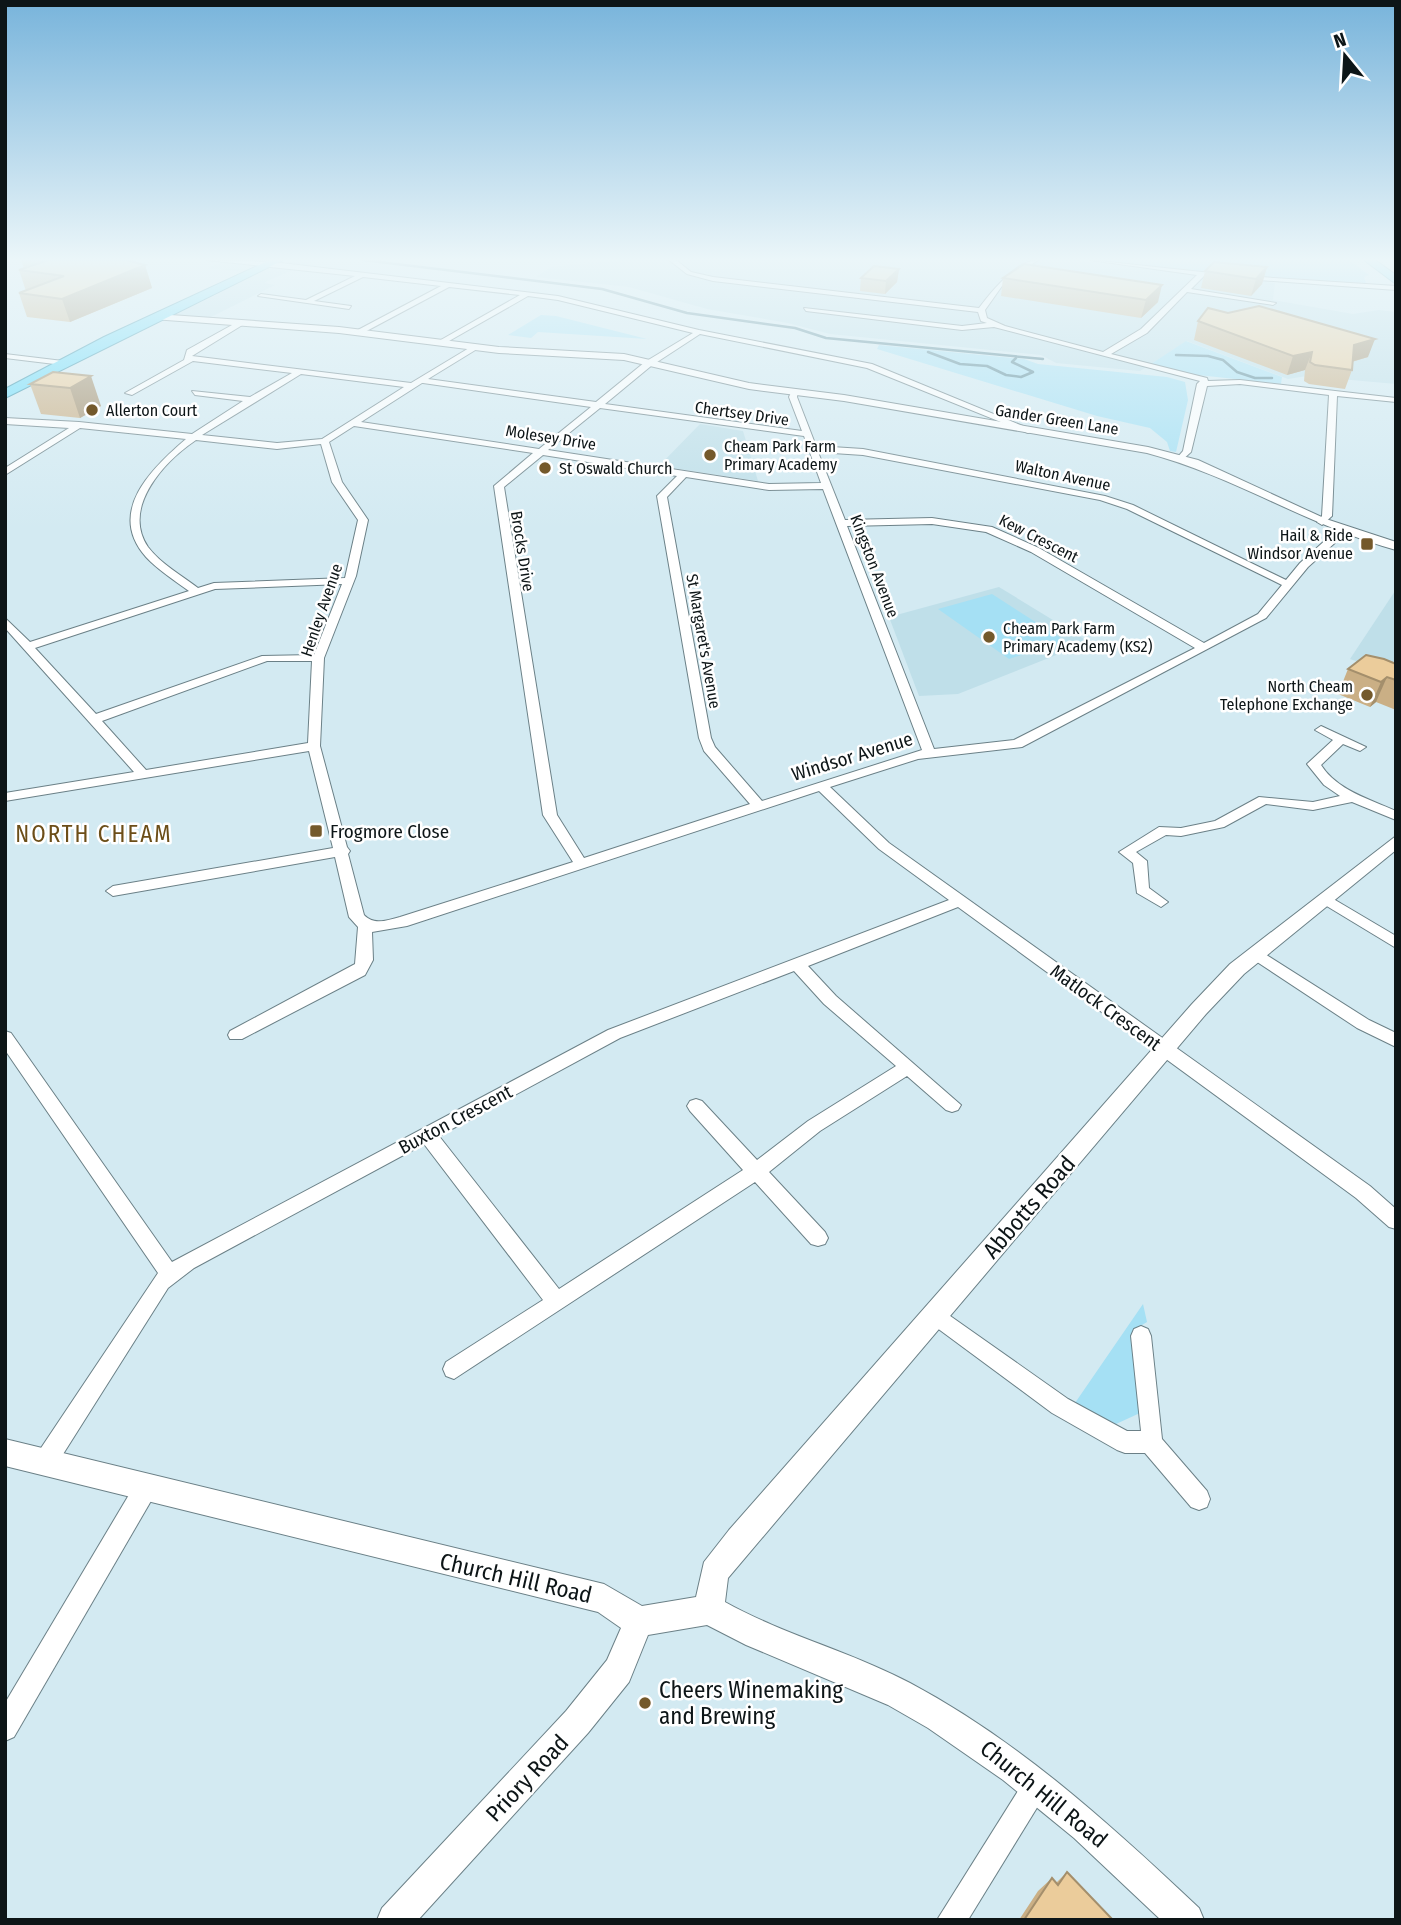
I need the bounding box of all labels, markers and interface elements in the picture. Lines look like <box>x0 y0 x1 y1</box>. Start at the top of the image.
north arrow <box>1310 21 1380 91</box>
text: N <box>1331 28 1349 53</box>
street label: Chertsey Drive <box>694 398 790 429</box>
street label: Gander Green Lane <box>994 400 1120 439</box>
place label: Allerton Court <box>106 401 198 420</box>
marker: Allerton Court <box>84 402 100 418</box>
street label: Molesey Drive <box>504 421 598 454</box>
place label: Cheam Park Farm Primary Academy <box>724 437 838 474</box>
marker: Cheam Park Farm Primary Academy <box>702 447 718 463</box>
street label: Walton Avenue <box>1013 456 1112 495</box>
place label: St Oswald Church <box>559 459 672 478</box>
marker: St Oswald Church <box>537 460 553 476</box>
street label: Brocks Drive <box>507 510 538 593</box>
street label: Kew Crescent <box>996 510 1082 567</box>
street label: Kingston Avenue <box>846 512 903 620</box>
place label: Hail & Ride Windsor Avenue <box>1247 526 1353 563</box>
marker: Hail & Ride Windsor Avenue <box>1359 536 1375 552</box>
street label: Henley Avenue <box>297 561 346 659</box>
street label: St Margaret's Avenue <box>682 572 725 710</box>
place label: Cheam Park Farm Primary Academy (KS2) <box>1003 619 1153 656</box>
marker: Cheam Park Farm Primary Academy (KS2) <box>981 629 997 645</box>
place label: North Cheam Telephone Exchange <box>1220 677 1353 714</box>
marker: North Cheam Telephone Exchange <box>1359 687 1375 703</box>
street label: Windsor Avenue <box>789 727 916 786</box>
district label: NORTH CHEAM <box>15 820 173 848</box>
place label: Frogmore Close <box>330 820 449 843</box>
marker: Frogmore Close <box>308 823 324 839</box>
street label: Matlock Crescent <box>1046 959 1166 1056</box>
street label: Buxton Crescent <box>394 1079 517 1159</box>
street label: Abbotts Road <box>977 1150 1081 1264</box>
street label: Church Hill Road <box>437 1547 595 1609</box>
place label: Cheers Winemaking and Brewing <box>659 1676 843 1730</box>
marker: Cheers Winemaking and Brewing <box>637 1695 653 1711</box>
street label: Priory Road <box>480 1729 574 1827</box>
street label: Church Hill Road <box>975 1734 1113 1854</box>

